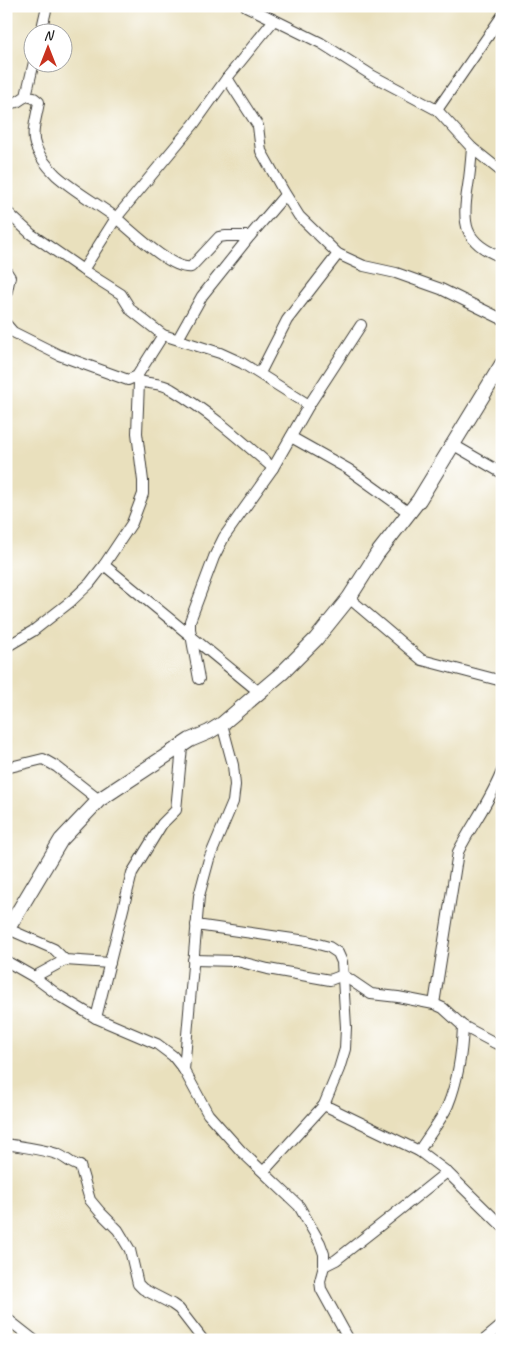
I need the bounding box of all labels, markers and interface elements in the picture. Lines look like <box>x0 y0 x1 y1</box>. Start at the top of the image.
north arrow <box>22 22 72 72</box>
text: N <box>44 27 55 44</box>

